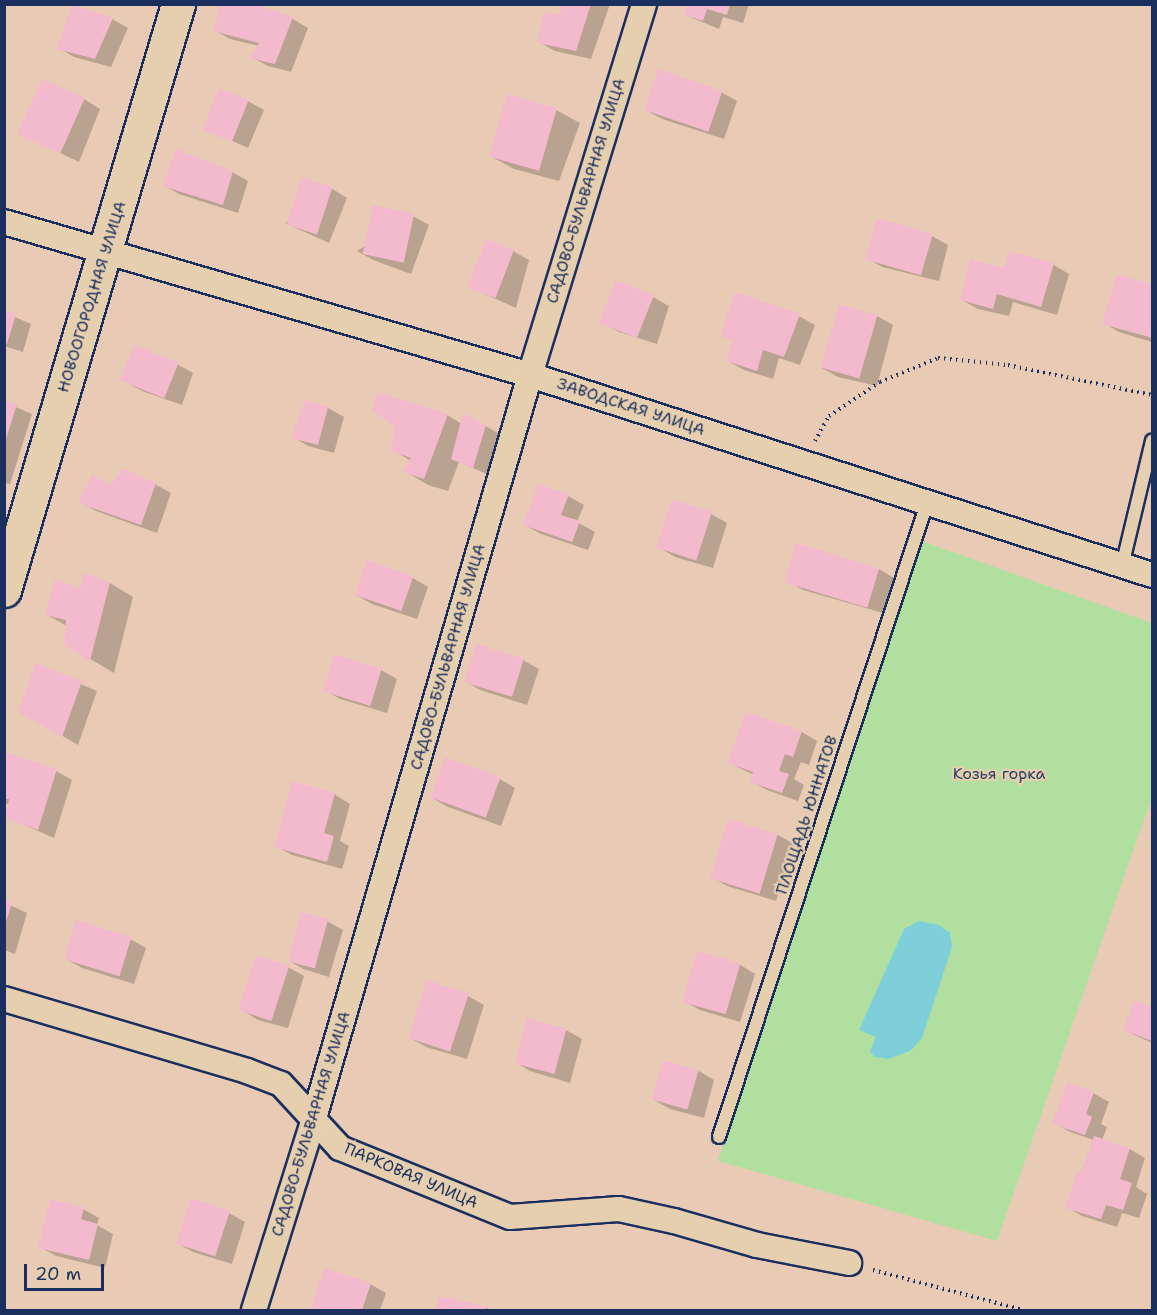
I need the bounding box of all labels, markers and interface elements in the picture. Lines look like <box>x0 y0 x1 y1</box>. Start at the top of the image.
street label: САДОВО-БУЛЬВАРНАЯ УЛИЦА <box>543 76 629 306</box>
street label: НОВООГОРОДНАЯ УЛИЦА <box>54 199 130 395</box>
street label: ЗАВОДСКАЯ УЛИЦА <box>555 374 707 440</box>
street label: САДОВО-БУЛЬВАРНАЯ УЛИЦА <box>406 542 490 772</box>
street label: ПЛОЩАДЬ ЮННАТОВ <box>772 733 842 897</box>
park label: Козья горка <box>953 764 1045 784</box>
street label: САДОВО-БУЛЬВАРНАЯ УЛИЦА <box>268 1009 354 1239</box>
street label: ПАРКОВАЯ УЛИЦА <box>341 1139 481 1213</box>
scale bar <box>27 1252 106 1290</box>
text: 20 m <box>35 1262 81 1286</box>

